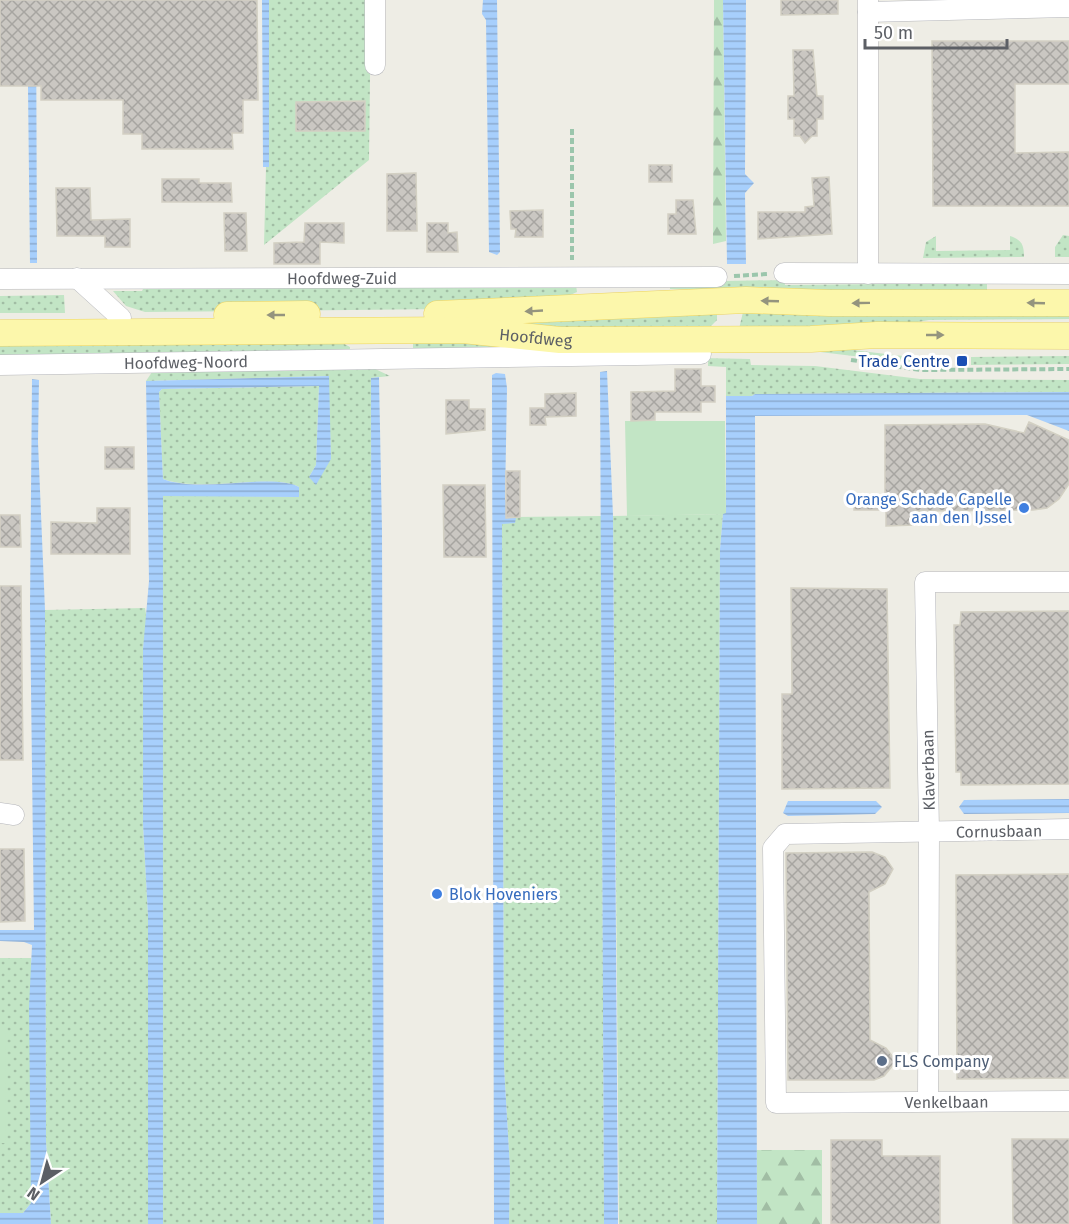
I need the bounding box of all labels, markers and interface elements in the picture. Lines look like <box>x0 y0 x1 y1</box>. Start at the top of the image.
scale bar <box>865 12 1008 50</box>
text: 50 m <box>874 22 913 44</box>
street label: Hoofdweg-Zuid <box>287 269 397 288</box>
one-way arrow <box>761 297 780 306</box>
one-way arrow <box>852 298 871 308</box>
one-way arrow <box>1027 298 1046 307</box>
one-way arrow <box>524 306 543 315</box>
one-way arrow <box>266 310 285 320</box>
street label: Hoofdweg <box>498 325 573 350</box>
one-way arrow <box>926 330 945 340</box>
street label: Hoofdweg-Noord <box>124 352 248 373</box>
place label: Trade Centre <box>858 352 950 371</box>
marker: Trade Centre <box>955 354 969 368</box>
place label: Orange Schade Capelle aan den IJssel <box>845 490 1012 527</box>
marker: Orange Schade Capelle aan den IJssel <box>1017 501 1031 515</box>
street label: Klaverbaan <box>918 729 939 811</box>
street label: Cornusbaan <box>956 821 1042 842</box>
place label: Blok Hoveniers <box>449 885 558 904</box>
marker: Blok Hoveniers <box>430 887 444 901</box>
place label: FLS Company <box>894 1052 990 1071</box>
marker: FLS Company <box>875 1054 889 1068</box>
street label: Venkelbaan <box>904 1093 989 1112</box>
north arrow <box>12 1152 72 1212</box>
text: N <box>24 1183 43 1205</box>

